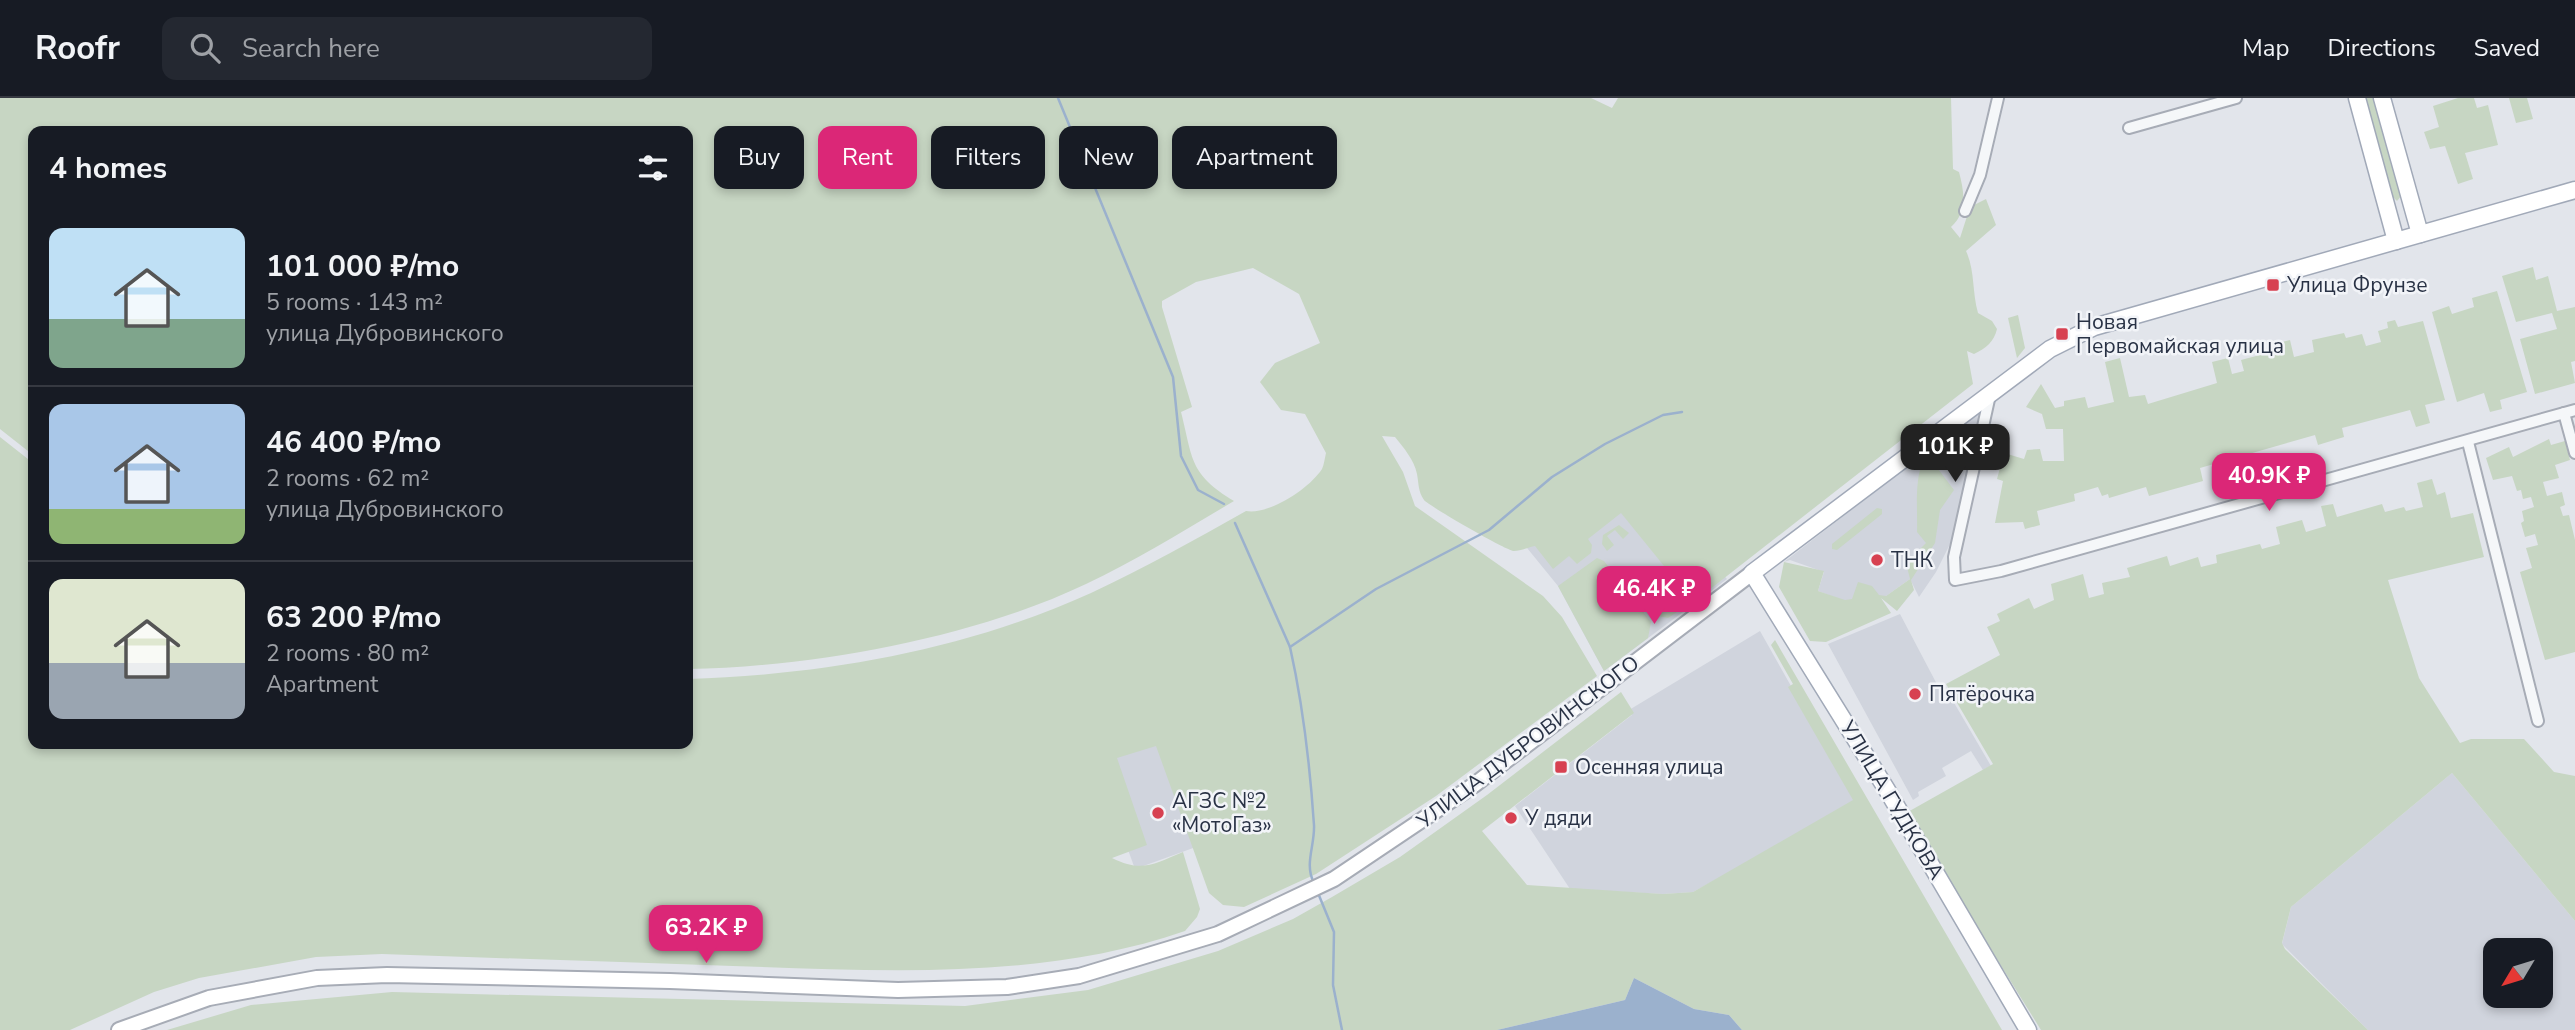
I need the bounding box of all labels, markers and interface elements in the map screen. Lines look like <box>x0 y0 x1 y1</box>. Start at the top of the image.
search box <box>162 17 652 80</box>
text: Roofr <box>35 26 120 71</box>
icon: search <box>186 29 224 67</box>
text: Search here <box>242 31 380 66</box>
text: Map <box>2242 32 2289 64</box>
text: Directions <box>2327 32 2436 64</box>
text: Saved <box>2474 32 2540 64</box>
chip: Buy <box>714 126 804 189</box>
chip: Rent <box>818 126 917 189</box>
chip: Filters <box>931 126 1045 189</box>
chip: New <box>1059 126 1158 189</box>
chip: Apartment <box>1172 126 1337 189</box>
text: 4 homes <box>49 148 167 189</box>
icon: filters <box>634 149 672 187</box>
text: 101 000 ₽/mo <box>266 246 459 287</box>
icon: home <box>105 256 189 340</box>
place label: Улица Фрунзе <box>2286 271 2428 299</box>
marker: Улица Фрунзе <box>2265 277 2281 293</box>
text: 5 rooms · 143 m² <box>266 287 443 318</box>
place label: Новая Первомайская улица <box>2076 308 2284 360</box>
text: улица Дубровинского <box>266 318 504 349</box>
marker: Новая Первомайская улица <box>2054 326 2070 342</box>
text: 46 400 ₽/mo <box>266 422 441 463</box>
pin: 101K ₽ <box>1898 424 2012 484</box>
text: 101K ₽ <box>1917 431 1993 462</box>
icon: home <box>105 432 189 516</box>
pin: 40.9K ₽ <box>2204 454 2334 513</box>
text: 40.9K ₽ <box>2228 460 2310 491</box>
text: 2 rooms · 62 m² <box>266 463 429 494</box>
text: улица Дубровинского <box>266 494 504 525</box>
place label: ТНК <box>1891 546 1934 574</box>
marker: ТНК <box>1869 552 1885 568</box>
pin: 46.4K ₽ <box>1589 566 1719 626</box>
text: 46.4K ₽ <box>1613 573 1695 604</box>
text: 63 200 ₽/mo <box>266 597 441 638</box>
icon: home <box>105 607 189 691</box>
text: 2 rooms · 80 m² <box>266 638 429 669</box>
street label: УЛИЦА ДУБРОВИНСКОГО <box>1410 649 1645 835</box>
text: Apartment <box>266 669 378 700</box>
place label: Пятёрочка <box>1929 680 2035 708</box>
marker: Пятёрочка <box>1907 686 1923 702</box>
street label: УЛИЦА ГУДКОВА <box>1833 715 1951 885</box>
place label: Осенняя улица <box>1575 753 1724 781</box>
marker: Осенняя улица <box>1553 759 1569 775</box>
place label: АГЗС №2 «МотоГаз» <box>1172 787 1272 839</box>
place label: У дяди <box>1524 804 1592 832</box>
marker: АГЗС №2 «МотоГаз» <box>1150 805 1166 821</box>
marker: У дяди <box>1503 810 1519 826</box>
pin: 63.2K ₽ <box>641 906 771 965</box>
text: 63.2K ₽ <box>665 912 747 943</box>
north arrow <box>2483 938 2553 1008</box>
map controls <box>2483 938 2553 1008</box>

